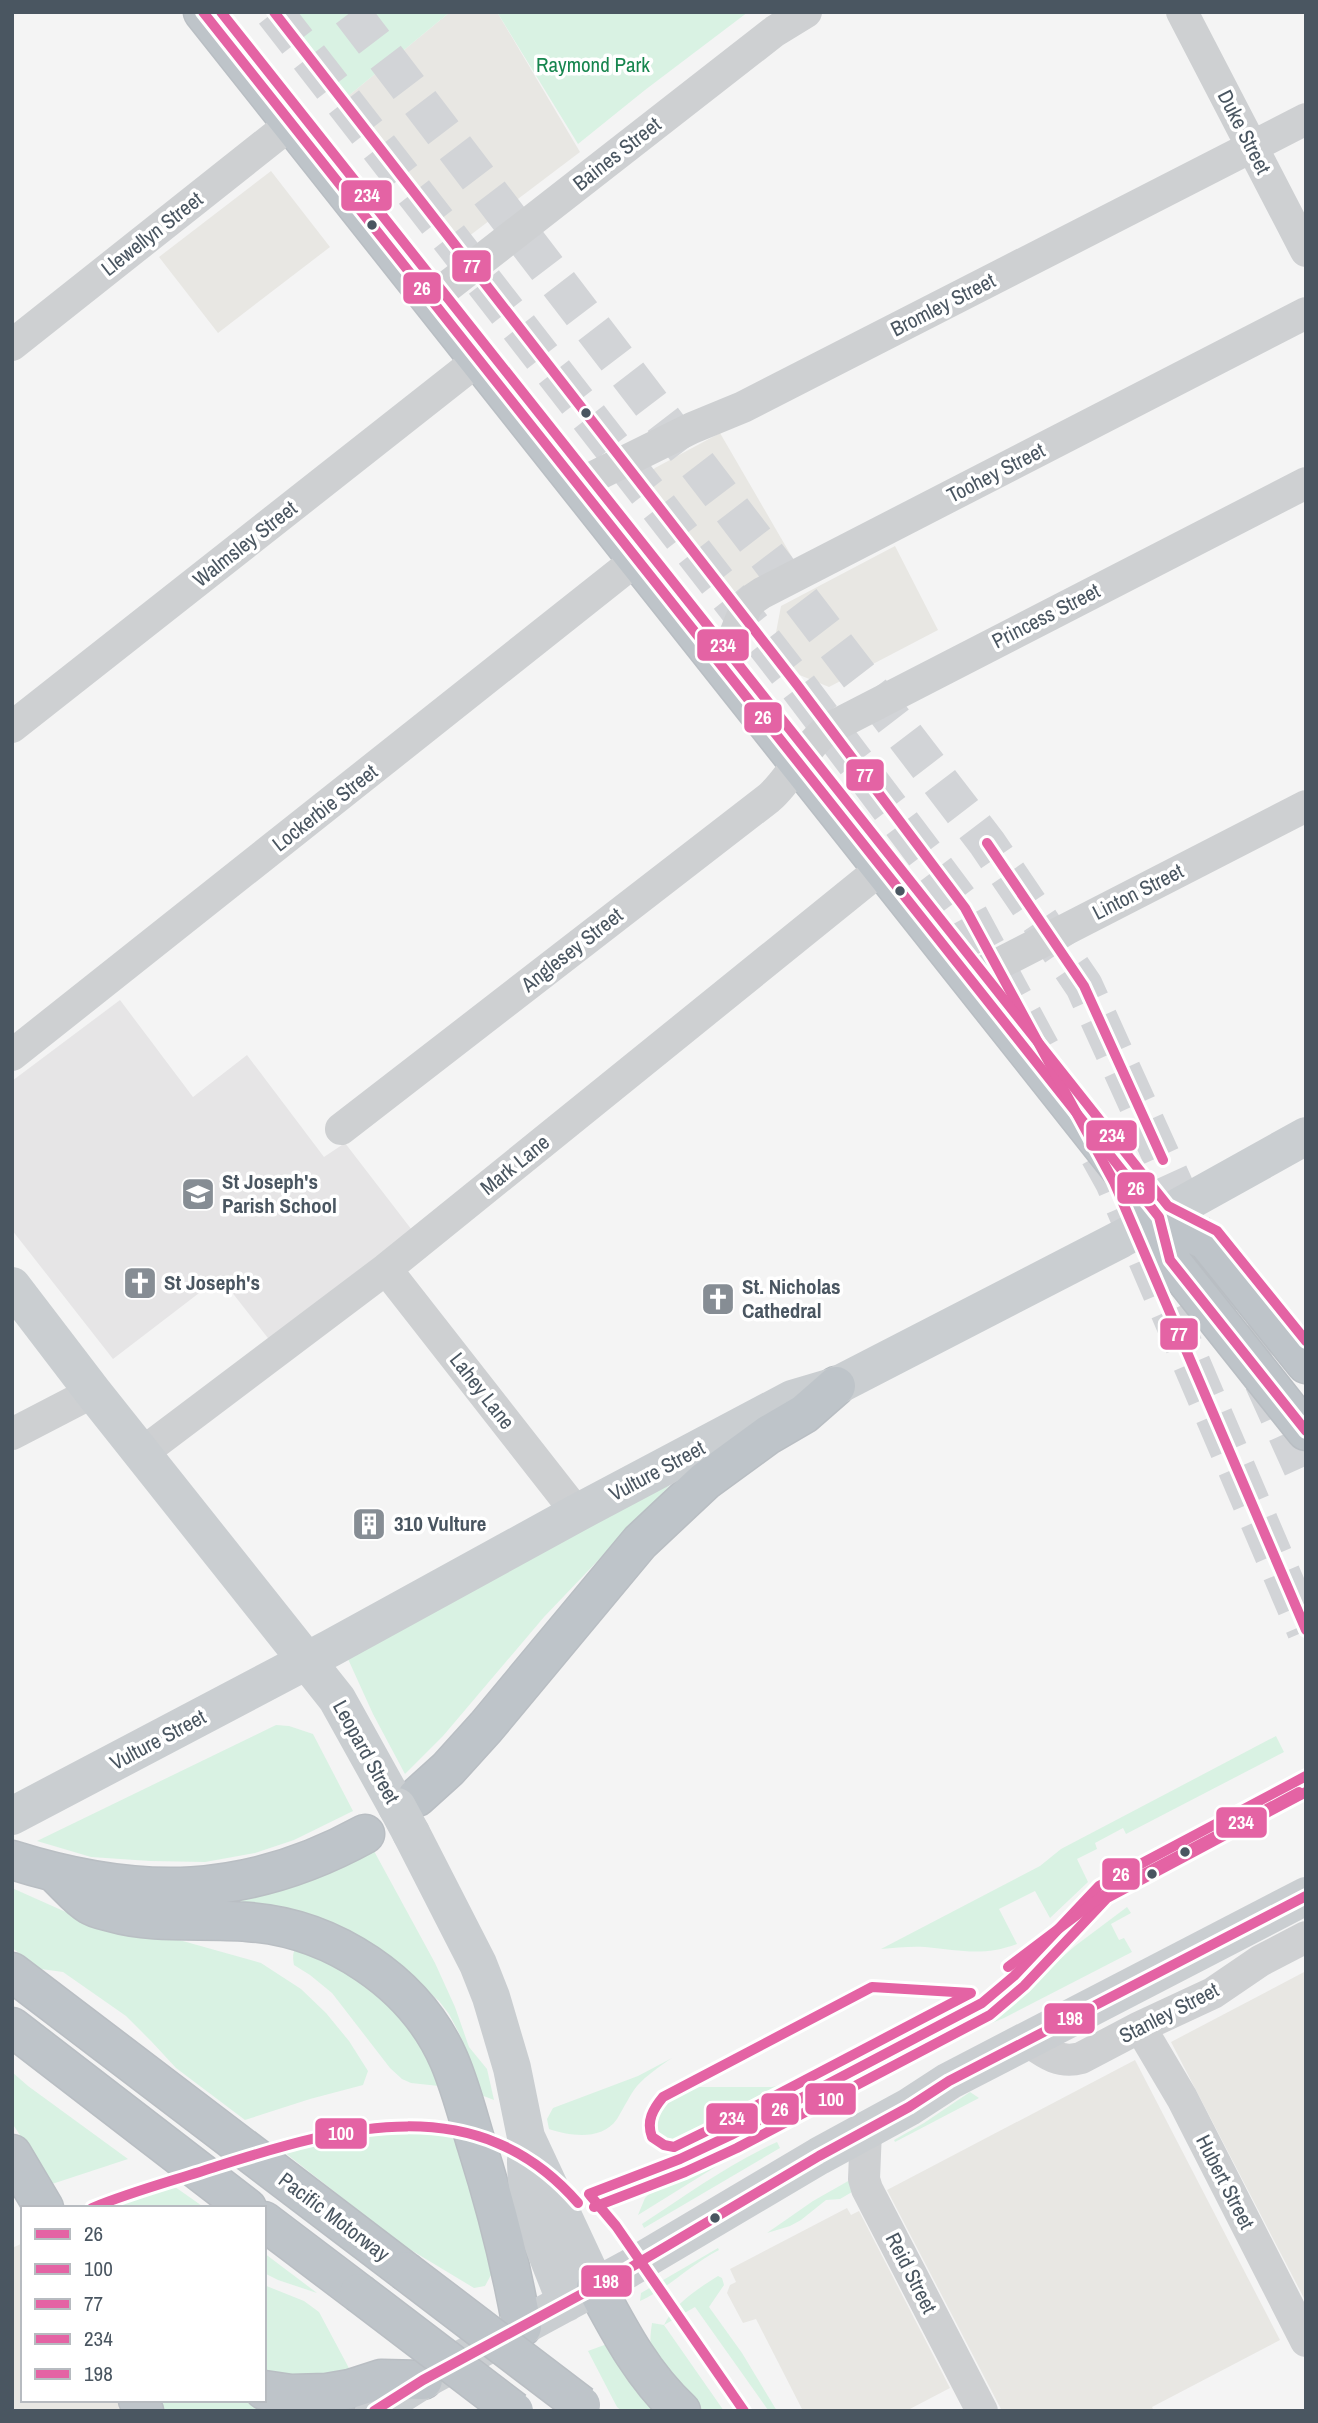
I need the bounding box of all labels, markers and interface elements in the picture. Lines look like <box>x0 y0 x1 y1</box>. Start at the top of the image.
park label: Raymond Park <box>536 50 650 79</box>
street label: Duke Street <box>1211 85 1278 179</box>
street label: Baines Street <box>567 110 667 197</box>
line badge: 234 <box>340 179 393 212</box>
text: 234 <box>354 182 380 208</box>
street label: Llewellyn Street <box>95 185 209 282</box>
unlabelled marker <box>365 218 379 232</box>
line badge: 77 <box>451 249 492 283</box>
text: 77 <box>463 253 481 279</box>
street label: Bromley Street <box>885 266 1000 343</box>
line badge: 26 <box>402 271 442 305</box>
text: 26 <box>413 275 431 301</box>
unlabelled marker <box>579 406 593 420</box>
street label: Toohey Street <box>942 435 1050 510</box>
street label: Walmsley Street <box>187 494 303 593</box>
street label: Princess Street <box>987 576 1105 655</box>
line badge: 234 <box>696 628 750 662</box>
text: 234 <box>710 632 736 658</box>
line badge: 26 <box>743 701 783 734</box>
text: 26 <box>754 704 772 730</box>
street label: Lockerbie Street <box>266 757 384 858</box>
line badge: 77 <box>845 758 885 792</box>
text: 77 <box>856 762 874 788</box>
street label: Linton Street <box>1087 856 1188 927</box>
unlabelled marker <box>893 884 907 898</box>
street label: Anglesey Street <box>514 901 629 999</box>
line badge: 234 <box>1085 1119 1138 1152</box>
text: 234 <box>1099 1122 1125 1148</box>
street label: Mark Lane <box>474 1128 555 1201</box>
place label: St Joseph's Parish School <box>222 1167 337 1220</box>
line badge: 26 <box>1116 1171 1156 1205</box>
school or university icon: St Joseph's Parish School <box>179 1175 217 1213</box>
text: 26 <box>1127 1175 1145 1201</box>
church icon: St Joseph's <box>121 1264 159 1302</box>
place label: St Joseph's <box>164 1268 260 1297</box>
place label: St. Nicholas Cathedral <box>742 1272 841 1325</box>
church icon: St. Nicholas Cathedral <box>699 1280 737 1318</box>
line badge: 77 <box>1159 1317 1199 1351</box>
text: 77 <box>1170 1321 1188 1347</box>
street label: Lahey Lane <box>443 1346 522 1435</box>
street label: Vulture Street <box>604 1433 710 1508</box>
building icon: 310 Vulture <box>350 1505 388 1543</box>
place label: 310 Vulture <box>394 1509 486 1538</box>
street label: Leopard Street <box>326 1695 407 1809</box>
street label: Vulture Street <box>105 1702 211 1777</box>
line badge: 234 <box>1215 1806 1268 1839</box>
text: 234 <box>1228 1809 1254 1835</box>
unlabelled marker <box>1178 1845 1192 1859</box>
line badge: 26 <box>1101 1857 1141 1891</box>
text: 26 <box>1112 1861 1130 1887</box>
unlabelled marker <box>1145 1867 1159 1881</box>
street label: Stanley Street <box>1114 1975 1224 2050</box>
line badge: 198 <box>1043 2002 1096 2035</box>
text: 198 <box>1057 2005 1083 2031</box>
line badge: 100 <box>804 2082 857 2116</box>
text: 100 <box>818 2086 844 2112</box>
line badge: 26 <box>760 2092 800 2126</box>
text: 26 <box>771 2096 789 2122</box>
line badge: 234 <box>705 2102 759 2135</box>
text: 234 <box>719 2105 745 2131</box>
line badge: 100 <box>314 2117 368 2150</box>
text: 100 <box>328 2120 354 2146</box>
street label: Hubert Street <box>1189 2130 1262 2234</box>
street label: Pacific Motorway <box>273 2165 396 2268</box>
legend <box>21 2206 266 2402</box>
unlabelled marker <box>708 2211 722 2225</box>
text: 26 <box>84 2219 103 2248</box>
street label: Reid Street <box>879 2227 944 2318</box>
text: 100 <box>84 2254 113 2283</box>
line badge: 198 <box>580 2264 633 2298</box>
text: 198 <box>593 2268 619 2294</box>
text: 77 <box>84 2289 103 2318</box>
text: 234 <box>84 2324 113 2353</box>
text: 198 <box>84 2359 113 2388</box>

